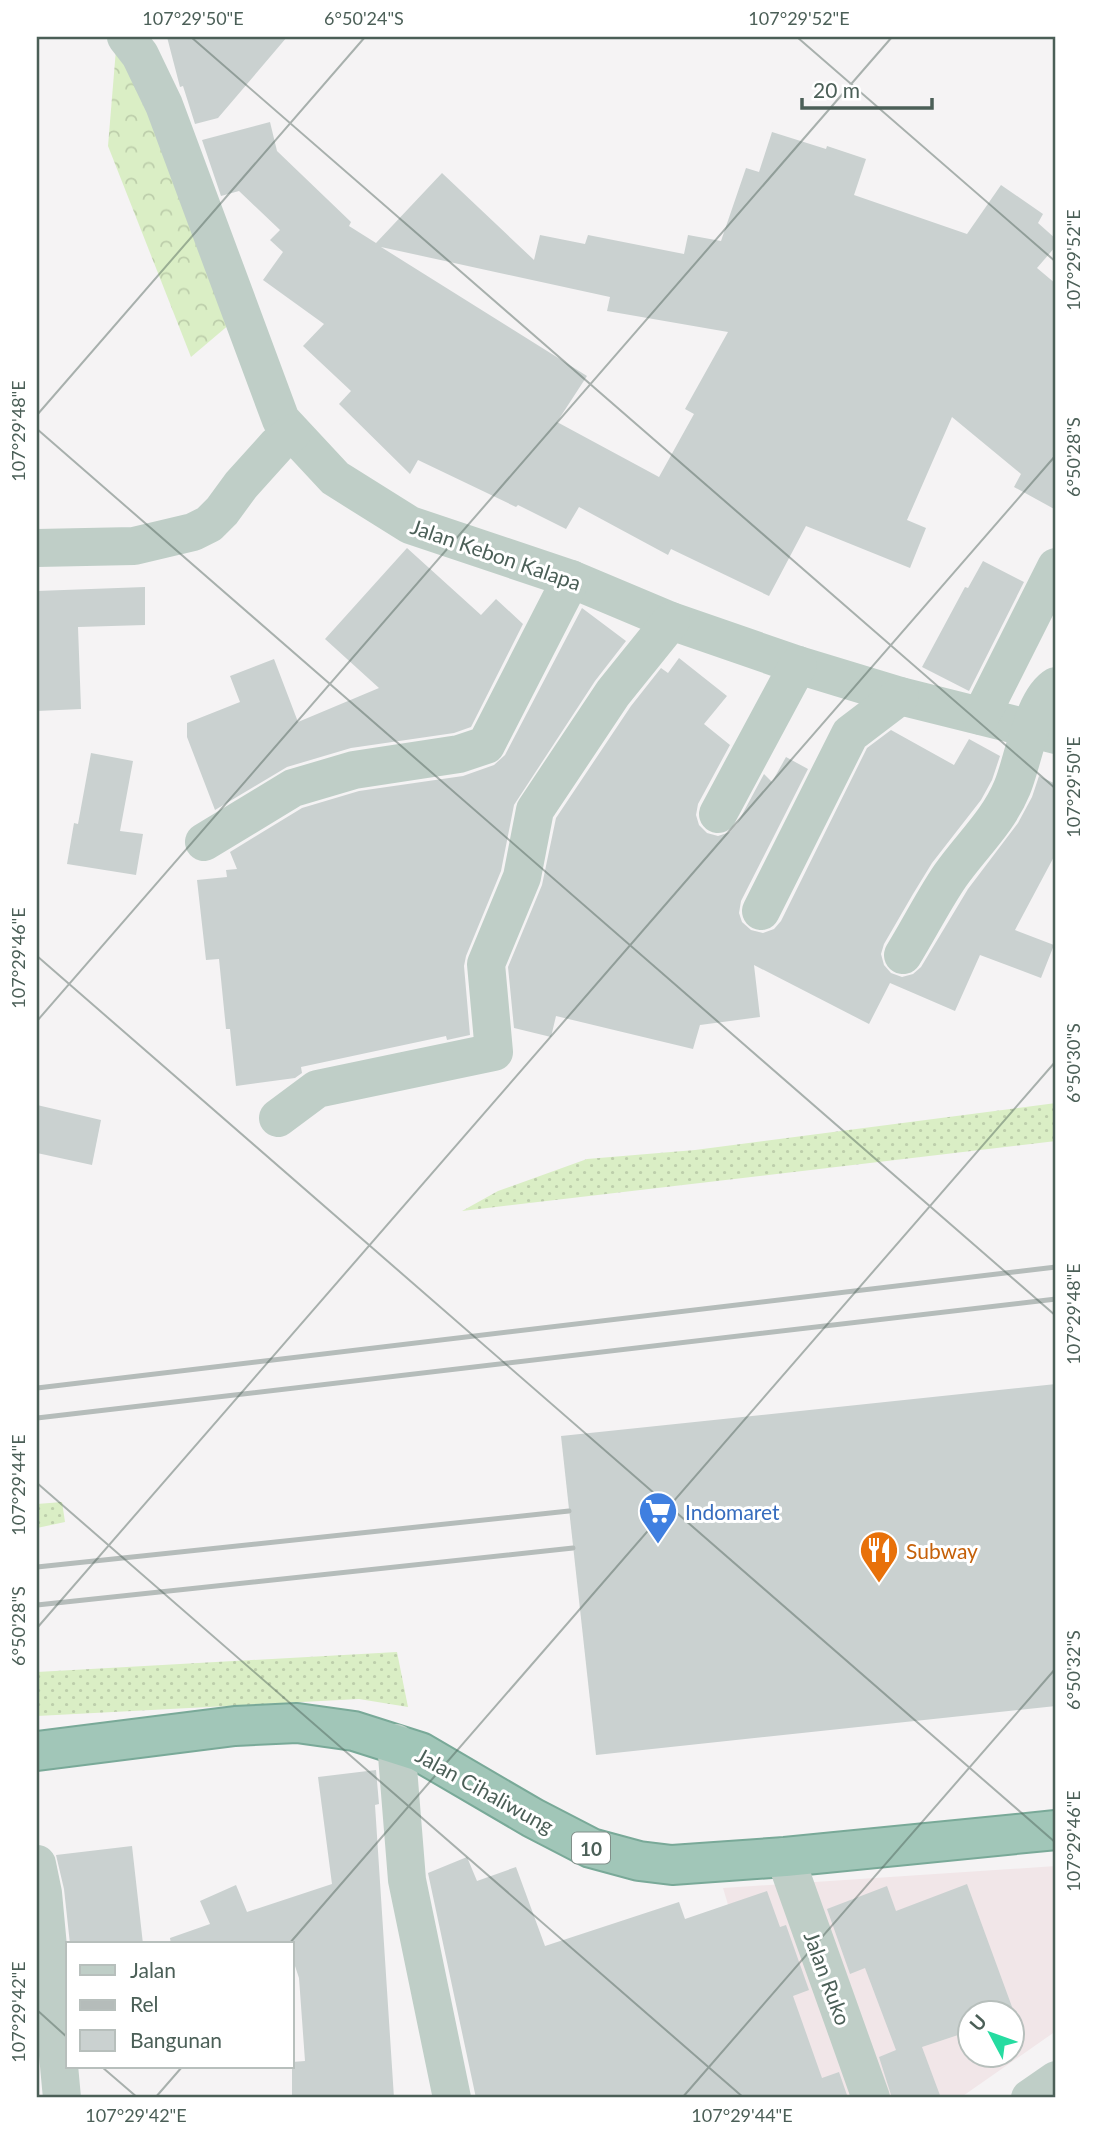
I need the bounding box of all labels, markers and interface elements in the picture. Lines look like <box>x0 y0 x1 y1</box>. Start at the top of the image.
text: 107°29'50"E <box>142 7 244 29</box>
text: 6°50'24"S <box>324 7 404 29</box>
text: 107°29'52"E <box>748 7 850 29</box>
scale bar <box>802 66 932 110</box>
text: 20 m <box>813 77 860 102</box>
text: 107°29'52"E <box>1062 209 1084 311</box>
text: 107°29'48"E <box>7 380 29 482</box>
text: 6°50'28"S <box>1062 417 1084 497</box>
street label: Jalan Kebon Kalapa <box>408 513 584 595</box>
text: 107°29'50"E <box>1062 736 1084 838</box>
text: 107°29'46"E <box>7 907 29 1009</box>
text: 6°50'30"S <box>1062 1023 1084 1103</box>
text: 107°29'48"E <box>1062 1263 1084 1365</box>
text: 107°29'44"E <box>7 1434 29 1536</box>
supermarket icon: Indomaret <box>637 1490 679 1545</box>
place label: Indomaret <box>685 1499 780 1524</box>
restaurant icon: Subway <box>858 1529 900 1584</box>
place label: Subway <box>906 1538 978 1563</box>
text: 6°50'28"S <box>7 1586 29 1666</box>
text: 6°50'32"S <box>1062 1630 1084 1710</box>
street label: Jalan Cihaliwung <box>412 1742 558 1838</box>
text: 107°29'46"E <box>1062 1790 1084 1892</box>
road number: 10 <box>572 1832 610 1864</box>
street label: Jalan Ruko <box>800 1928 856 2028</box>
legend <box>66 1942 294 2068</box>
text: Jalan <box>130 1957 176 1982</box>
text: 107°29'42"E <box>7 1961 29 2063</box>
text: Rel <box>130 1991 159 2016</box>
north arrow <box>956 1998 1026 2068</box>
text: U <box>964 2010 991 2035</box>
text: Bangunan <box>130 2027 222 2052</box>
text: 107°29'42"E <box>85 2104 187 2126</box>
text: 107°29'44"E <box>691 2104 793 2126</box>

